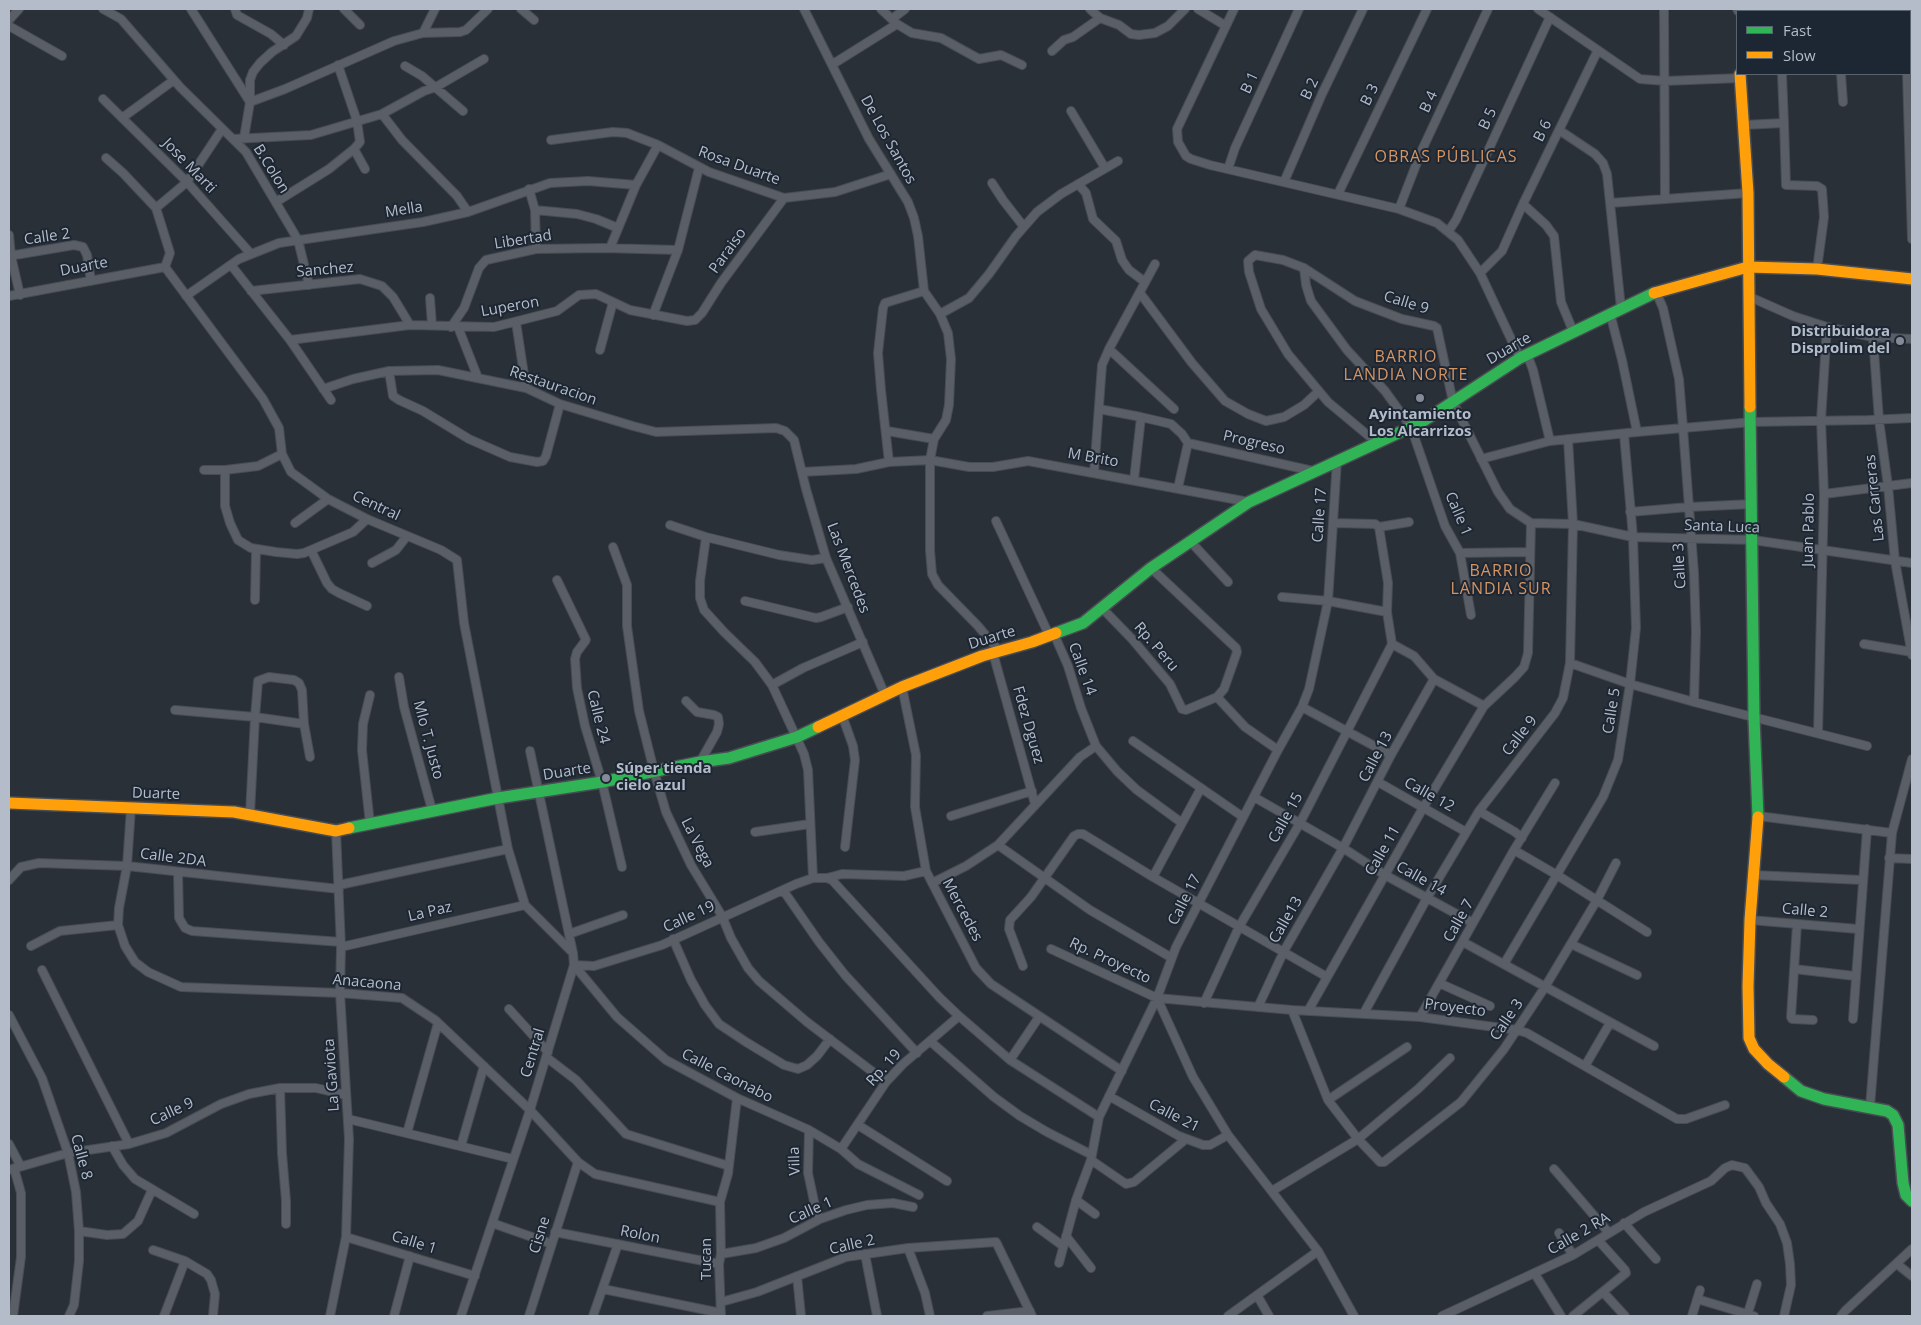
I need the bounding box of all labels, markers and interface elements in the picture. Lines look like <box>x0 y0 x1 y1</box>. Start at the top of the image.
legend <box>1736 10 1911 75</box>
text: Fast <box>1783 20 1812 40</box>
text: Slow <box>1783 45 1816 65</box>
street label: B 1 <box>1237 69 1263 97</box>
street label: B 2 <box>1297 75 1323 103</box>
street label: B 3 <box>1357 81 1383 109</box>
street label: B 4 <box>1416 88 1442 116</box>
street label: De Los Santos <box>856 93 920 187</box>
street label: B 5 <box>1475 105 1501 133</box>
street label: B 6 <box>1530 117 1556 145</box>
street label: Jose Marti <box>158 135 220 197</box>
street label: B.Colon <box>249 141 293 197</box>
street label: Rosa Duarte <box>696 143 782 189</box>
district label: OBRAS PÚBLICAS <box>1373 147 1519 167</box>
street label: Mella <box>384 198 424 222</box>
street label: Calle 2 <box>23 225 71 249</box>
street label: Paraiso <box>706 225 750 277</box>
street label: Libertad <box>493 227 553 253</box>
street label: Duarte <box>59 254 109 280</box>
street label: Sanchez <box>296 259 354 281</box>
street label: Calle 9 <box>1381 288 1431 318</box>
street label: Luperon <box>479 293 541 321</box>
place label: Distribuidora Disprolim del <box>1790 323 1890 358</box>
street label: Duarte <box>1484 329 1534 369</box>
marker: Distribuidora Disprolim del <box>1894 335 1906 347</box>
district label: BARRIO LANDIA NORTE <box>1342 347 1470 385</box>
street label: Restauracion <box>507 363 599 409</box>
marker: Ayintamiento Los Alcarrizos <box>1414 392 1426 404</box>
place label: Ayintamiento Los Alcarrizos <box>1368 406 1472 441</box>
street label: Progreso <box>1221 427 1287 459</box>
street label: M Brito <box>1066 445 1120 471</box>
street label: Las Carreras <box>1861 454 1889 542</box>
street label: Central <box>349 487 403 525</box>
street label: Calle 17 <box>1309 487 1331 543</box>
street label: Calle 1 <box>1441 489 1475 539</box>
street label: Juan Pablo <box>1799 493 1819 567</box>
street label: Santa Luca <box>1684 517 1760 537</box>
street label: Las Mercedes <box>822 520 874 616</box>
street label: Calle 3 <box>1670 542 1690 590</box>
district label: BARRIO LANDIA SUR <box>1449 561 1553 599</box>
street label: Rp. Peru <box>1130 619 1182 675</box>
street label: Duarte <box>966 622 1018 654</box>
street label: Calle 14 <box>1064 640 1100 698</box>
street label: Fdez Dguez <box>1008 684 1048 766</box>
street label: Calle 5 <box>1599 687 1625 735</box>
street label: Calle 24 <box>583 688 613 746</box>
street label: Mlo T. Justo <box>409 699 447 781</box>
street label: Calle 9 <box>1499 712 1541 760</box>
street label: Calle 13 <box>1355 729 1397 785</box>
street label: Duarte <box>542 759 592 785</box>
place label: Súper tienda cielo azul <box>616 760 712 795</box>
marker: Súper tienda cielo azul <box>600 772 612 784</box>
street label: Calle 12 <box>1401 774 1457 816</box>
street label: Duarte <box>132 784 180 804</box>
street label: Calle 15 <box>1265 790 1307 846</box>
street label: La Vega <box>677 815 717 871</box>
street label: Calle 11 <box>1361 823 1405 879</box>
street label: Calle 2DA <box>139 845 207 871</box>
street label: Calle 14 <box>1393 858 1449 900</box>
street label: Calle 17 <box>1165 871 1205 929</box>
street label: Mercedes <box>938 876 986 944</box>
street label: Calle13 <box>1265 893 1307 947</box>
street label: Calle 7 <box>1440 896 1478 946</box>
street label: Calle 19 <box>660 897 718 937</box>
street label: La Paz <box>406 898 454 926</box>
street label: Calle 2 <box>1781 900 1829 922</box>
street label: Rp. Proyecto <box>1066 934 1154 988</box>
street label: Anacaona <box>332 971 402 995</box>
street label: Proyecto <box>1423 995 1487 1021</box>
street label: Calle 3 <box>1487 996 1527 1044</box>
street label: Central <box>517 1026 549 1080</box>
street label: La Gaviota <box>320 1038 344 1112</box>
street label: Calle Caonabo <box>678 1045 776 1107</box>
street label: Rp. 19 <box>863 1046 905 1090</box>
street label: Calle 9 <box>147 1094 197 1130</box>
street label: Calle 21 <box>1145 1096 1203 1136</box>
street label: Calle 8 <box>66 1132 96 1182</box>
street label: Villa <box>786 1146 804 1176</box>
street label: Calle 1 <box>786 1193 836 1229</box>
street label: Calle 2 RA <box>1545 1209 1613 1259</box>
street label: Cisne <box>526 1214 554 1256</box>
street label: Rolon <box>619 1222 661 1248</box>
street label: Calle 1 <box>389 1228 439 1258</box>
street label: Calle 2 <box>827 1231 877 1259</box>
street label: Tucan <box>698 1238 716 1280</box>

